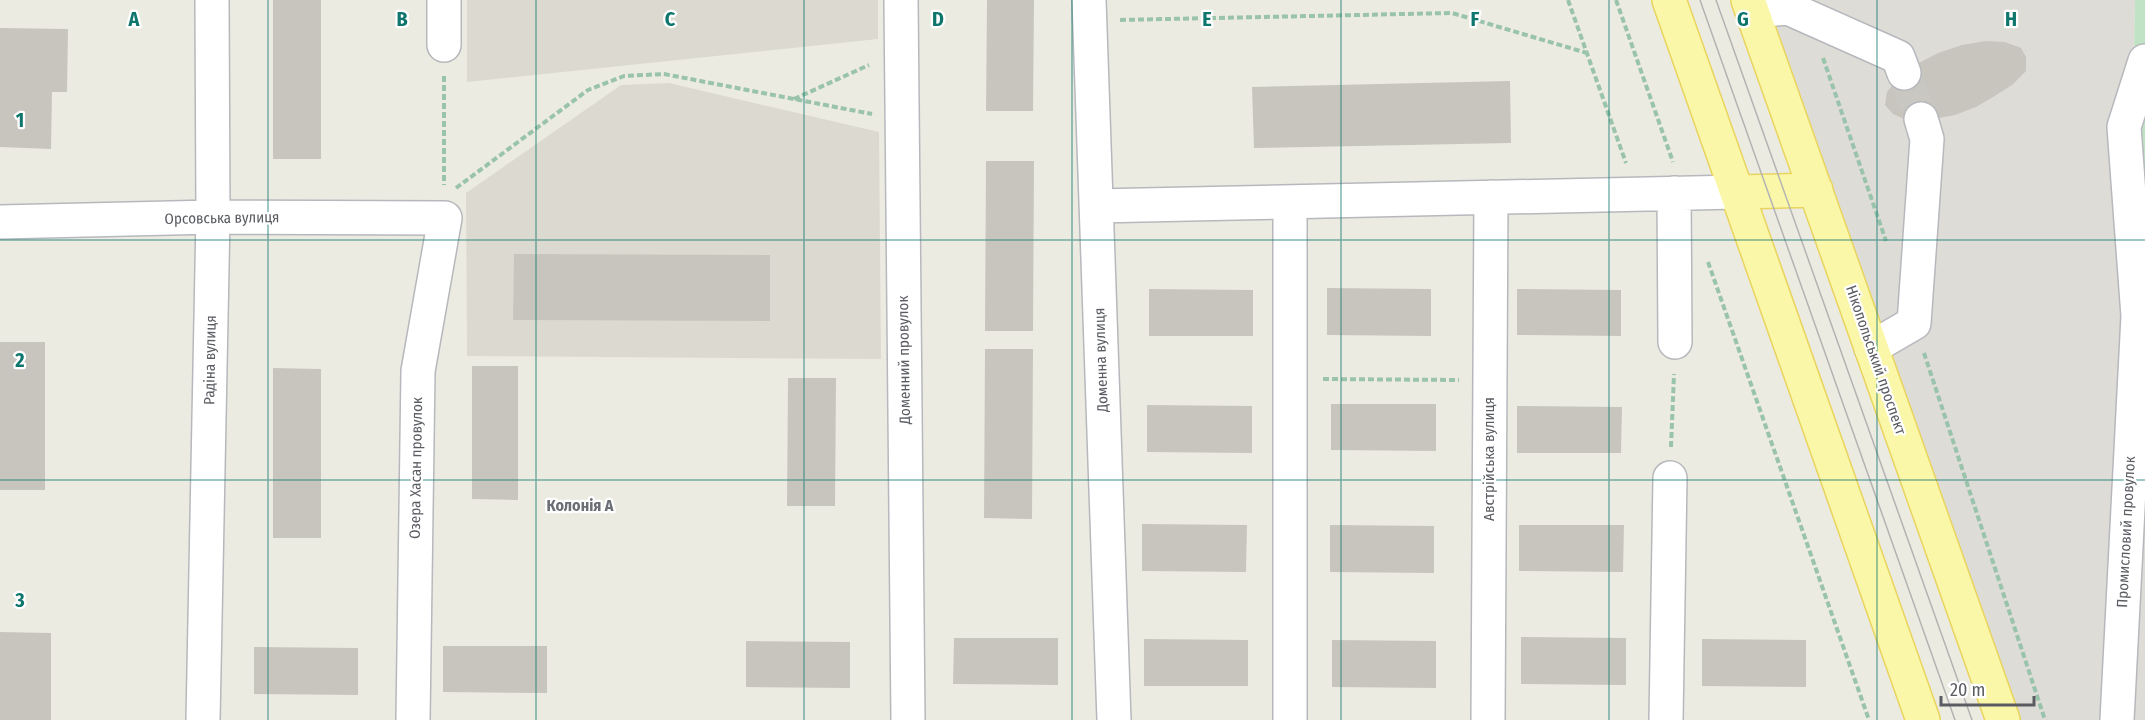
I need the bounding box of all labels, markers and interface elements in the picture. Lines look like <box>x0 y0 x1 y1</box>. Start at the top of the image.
text: A <box>128 7 141 31</box>
text: B <box>396 7 408 31</box>
text: C <box>665 7 676 31</box>
text: D <box>932 7 944 31</box>
text: E <box>1202 7 1212 31</box>
text: F <box>1471 7 1480 31</box>
text: G <box>1737 7 1749 31</box>
text: H <box>2005 7 2017 31</box>
text: 1 <box>16 108 24 132</box>
street label: Орсовська вулиця <box>164 208 280 228</box>
street label: Нікопольський проспект <box>1842 283 1910 438</box>
street label: Доменний провулок <box>894 296 914 425</box>
street label: Доменна вулиця <box>1090 307 1112 414</box>
street label: Радіна вулиця <box>200 315 220 405</box>
text: 2 <box>14 348 25 372</box>
street label: Озера Хасан провулок <box>406 397 426 539</box>
street label: Австрійська вулиця <box>1480 397 1498 521</box>
street label: Промисловий провулок <box>2113 456 2139 608</box>
district label: Колонія А <box>547 496 614 515</box>
text: 3 <box>14 588 25 612</box>
scale bar <box>1941 669 2034 707</box>
text: 20 m <box>1950 679 1985 701</box>

